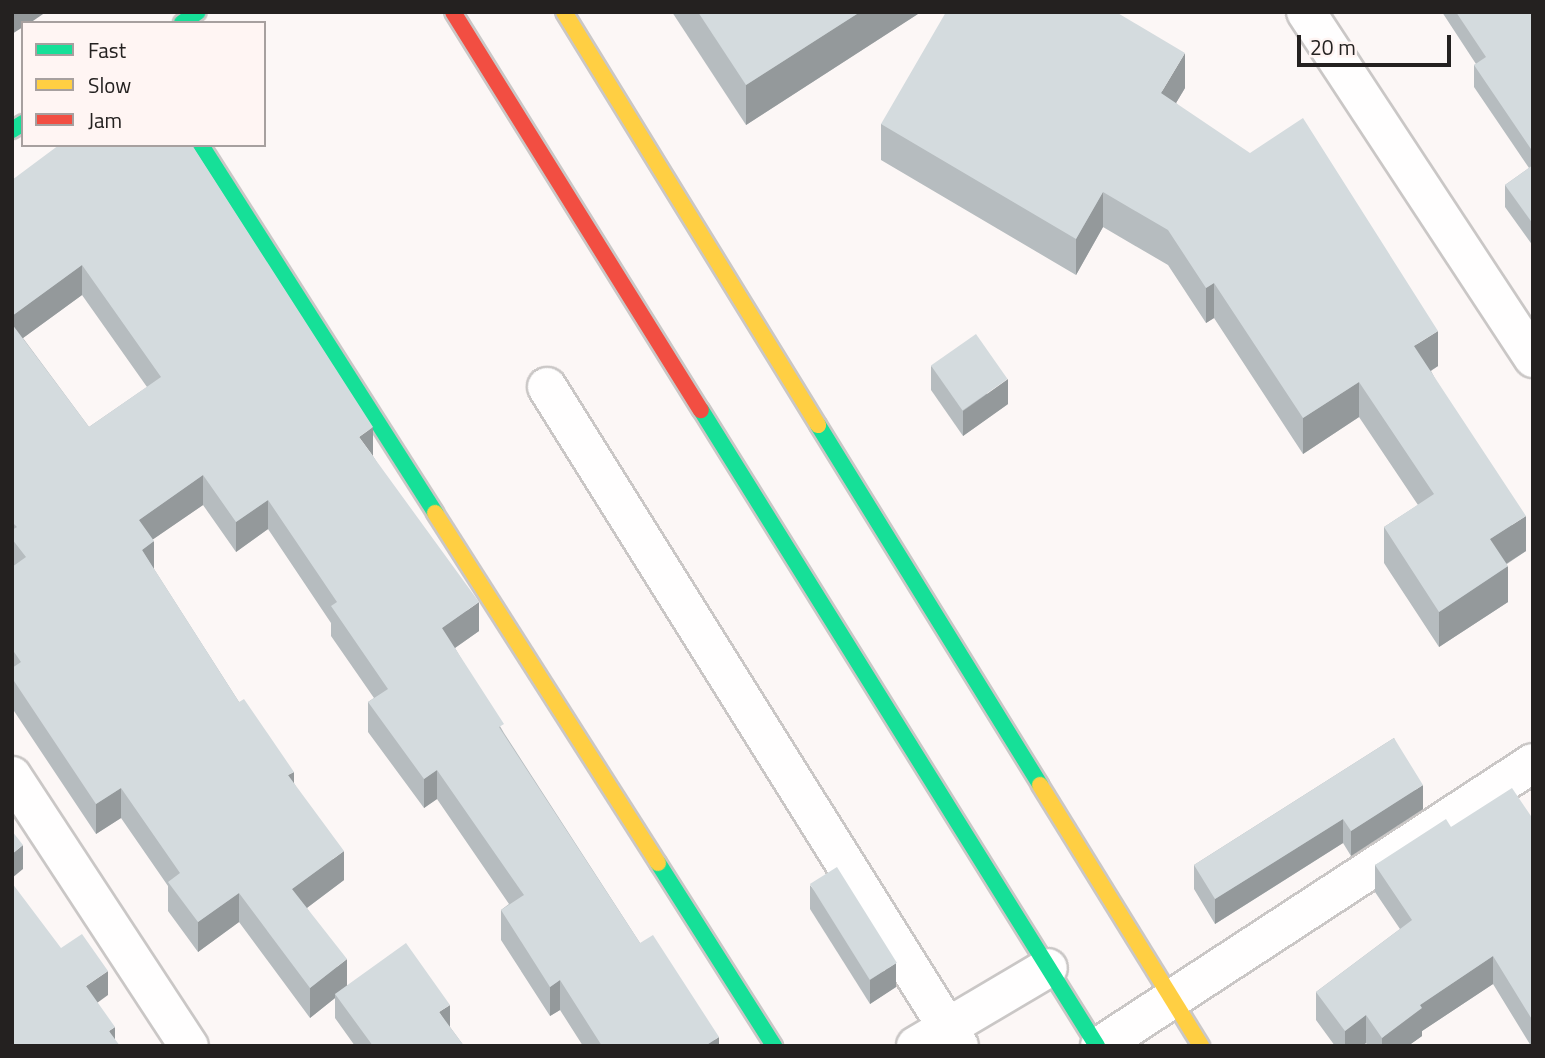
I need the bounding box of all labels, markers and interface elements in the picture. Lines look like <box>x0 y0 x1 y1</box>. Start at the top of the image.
legend <box>21 21 266 147</box>
scale bar <box>1300 21 1454 65</box>
text: 20 m <box>1310 31 1356 63</box>
text: Fast <box>88 34 126 66</box>
text: Slow <box>88 69 131 101</box>
text: Jam <box>88 104 122 136</box>

